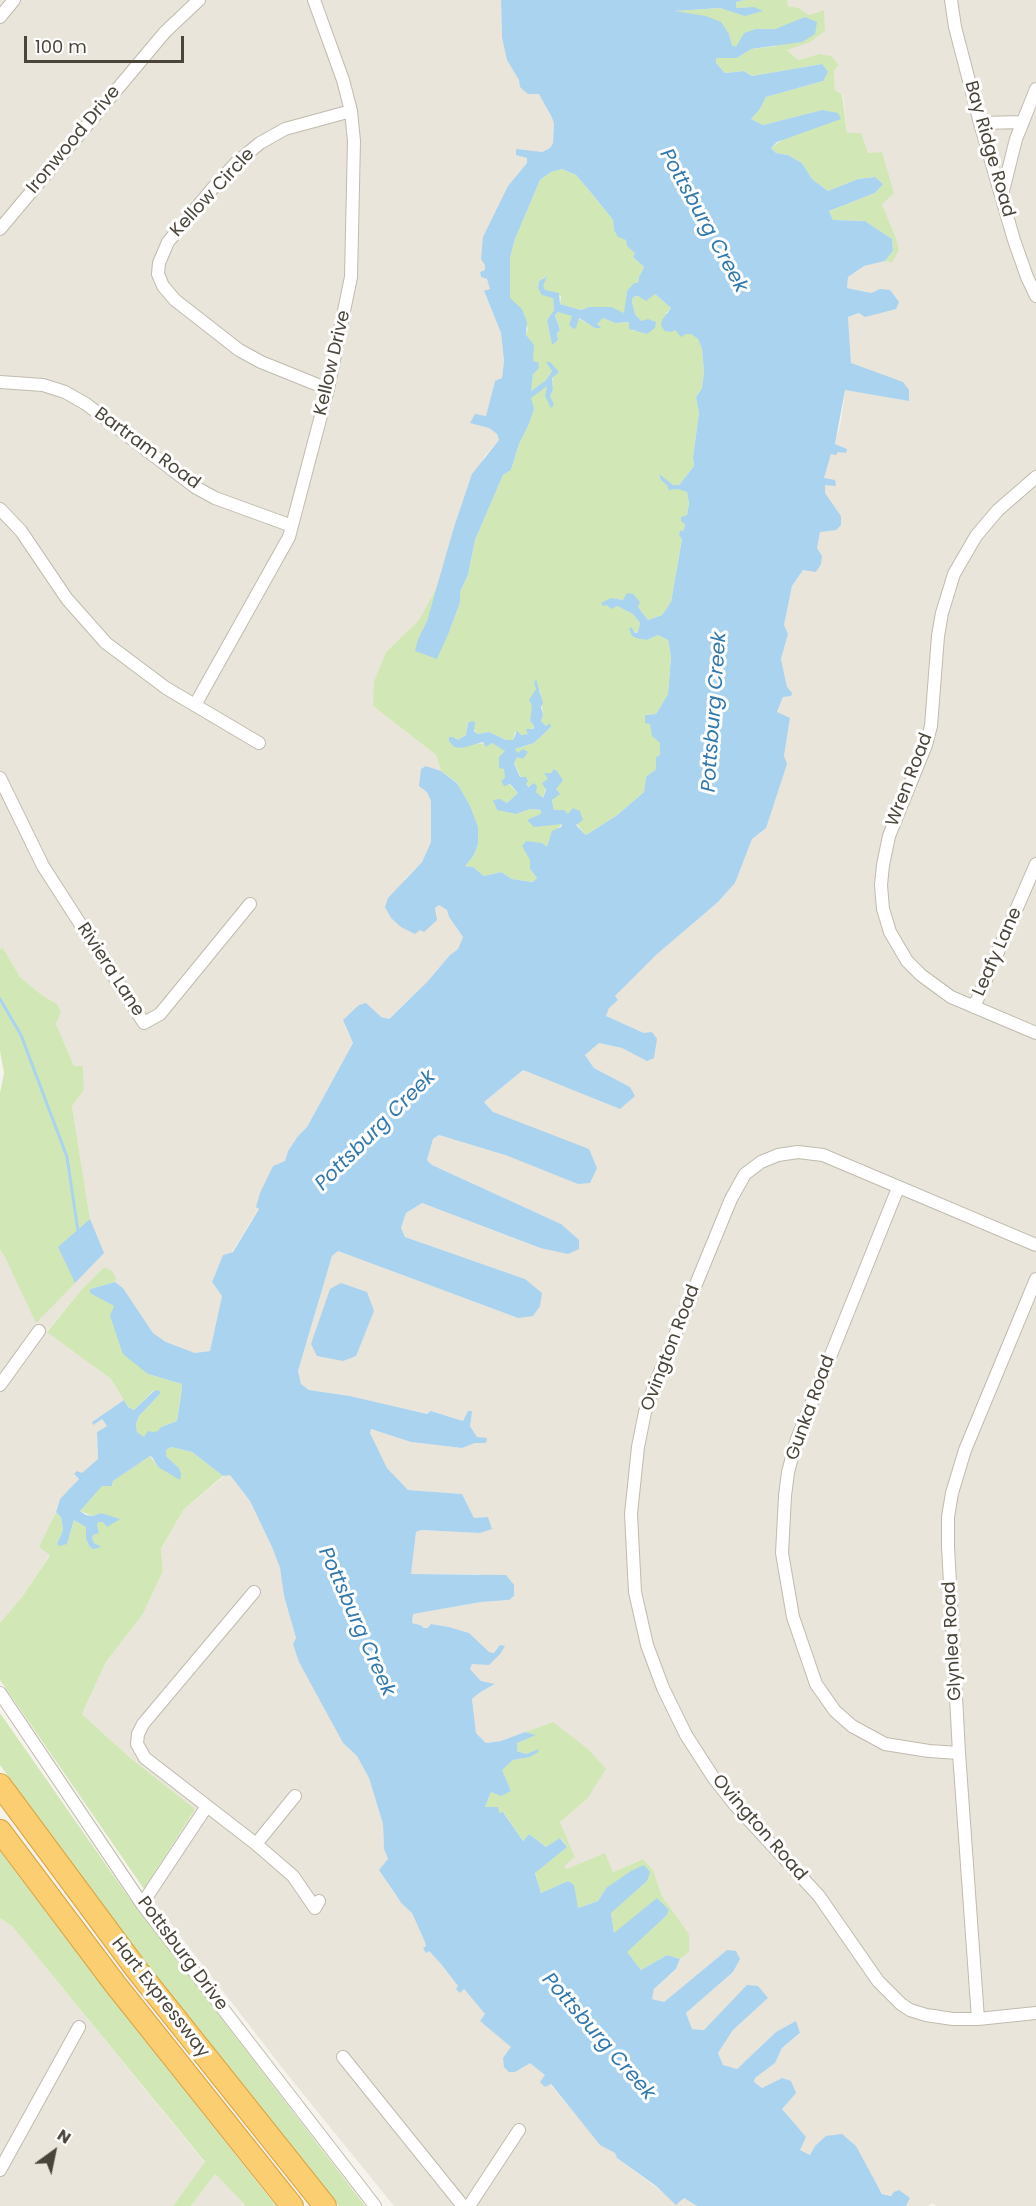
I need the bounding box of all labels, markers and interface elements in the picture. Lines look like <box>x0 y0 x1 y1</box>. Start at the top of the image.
scale bar <box>27 24 188 62</box>
text: 100 m <box>35 34 87 59</box>
street label: Bay Ridge Road <box>959 78 1019 220</box>
street label: Ironwood Drive <box>23 82 125 198</box>
street label: Kellow Circle <box>166 144 260 242</box>
water label: Pottsburg Creek <box>654 145 752 297</box>
street label: Kellow Drive <box>310 308 356 418</box>
street label: Bartram Road <box>90 403 204 495</box>
water label: Pottsburg Creek <box>697 631 733 793</box>
street label: Wren Road <box>882 730 938 830</box>
street label: Leafy Lane <box>969 904 1027 1000</box>
street label: Riviera Lane <box>72 919 148 1021</box>
water label: Pottsburg Creek <box>311 1066 441 1196</box>
street label: Ovington Road <box>637 1282 705 1414</box>
street label: Gunka Road <box>782 1353 840 1463</box>
water label: Pottsburg Creek <box>312 1544 400 1700</box>
street label: Glynlea Road <box>939 1581 967 1701</box>
street label: Ovington Road <box>707 1771 811 1885</box>
street label: Pottsburg Drive <box>132 1893 232 2015</box>
street label: Hart Expressway <box>106 1934 214 2062</box>
water label: Pottsburg Creek <box>536 1969 660 2105</box>
north arrow <box>24 2122 84 2182</box>
text: N <box>53 2124 75 2149</box>

